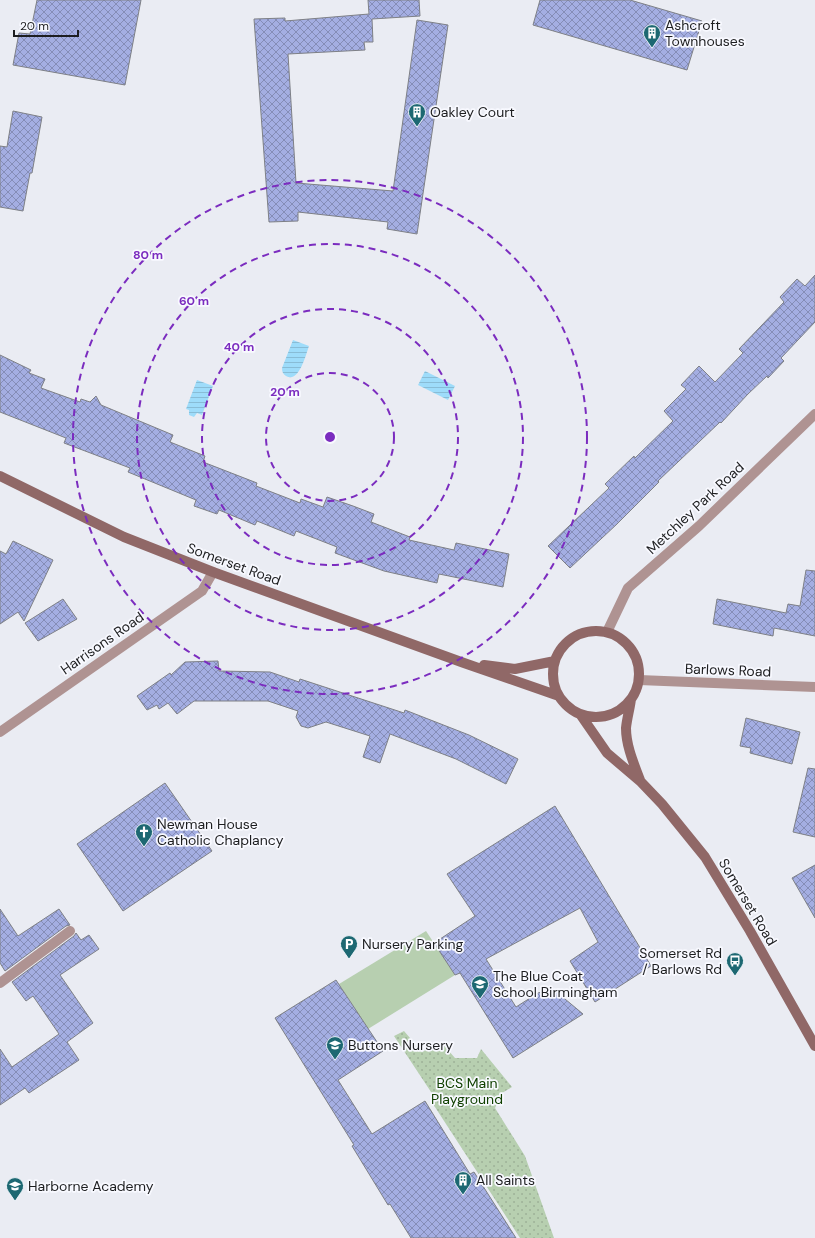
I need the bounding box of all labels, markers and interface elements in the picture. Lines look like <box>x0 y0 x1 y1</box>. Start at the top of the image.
scale bar <box>14 12 78 38</box>
place label: Ashcroft Townhouses <box>665 16 745 50</box>
text: 20 m <box>20 18 49 34</box>
building icon: Ashcroft Townhouses <box>642 23 662 48</box>
building icon: Oakley Court <box>407 102 427 127</box>
place label: Oakley Court <box>430 103 515 121</box>
text: 80 m <box>133 247 163 263</box>
text: 60 m <box>179 293 209 309</box>
text: 40 m <box>224 339 254 355</box>
text: 20 m <box>270 384 300 400</box>
centre of rings <box>323 430 337 444</box>
street label: Metchley Park Road <box>642 458 748 558</box>
street label: Somerset Road <box>185 539 283 589</box>
street label: Harrisons Road <box>57 608 147 678</box>
street label: Barlows Road <box>685 659 771 681</box>
place label: Newman House Catholic Chaplancy <box>157 815 284 849</box>
church icon: Newman House Catholic Chaplancy <box>134 822 154 847</box>
street label: Somerset Road <box>715 855 781 949</box>
parking icon: Nursery Parking <box>339 934 359 959</box>
place label: Nursery Parking <box>362 935 464 953</box>
place label: Somerset Rd / Barlows Rd <box>639 944 722 978</box>
bus stop icon: Somerset Rd / Barlows Rd <box>725 951 745 976</box>
place label: The Blue Coat School Birmingham <box>493 967 617 1001</box>
school or university icon: The Blue Coat School Birmingham <box>470 974 490 999</box>
school or university icon: Buttons Nursery <box>325 1035 345 1060</box>
place label: Buttons Nursery <box>348 1036 453 1054</box>
park label: BCS Main Playground <box>431 1074 503 1108</box>
building icon: All Saints <box>453 1170 473 1195</box>
place label: All Saints <box>476 1171 535 1189</box>
school or university icon: Harborne Academy <box>5 1176 25 1201</box>
place label: Harborne Academy <box>28 1177 154 1195</box>

